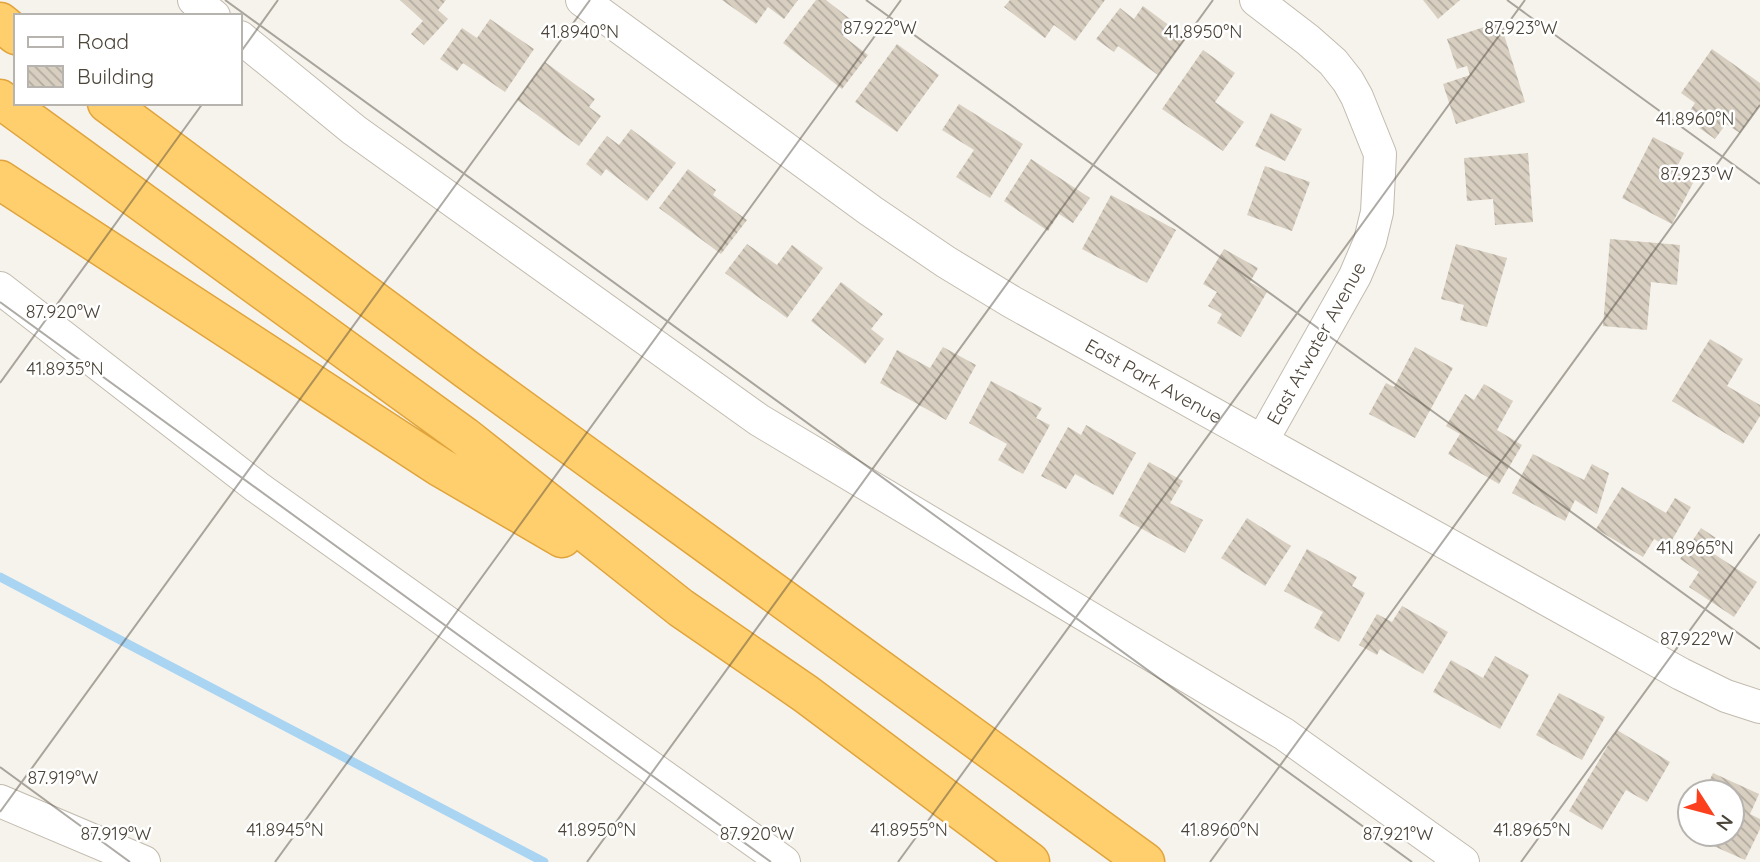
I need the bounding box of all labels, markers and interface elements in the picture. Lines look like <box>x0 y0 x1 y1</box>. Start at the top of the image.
legend <box>14 14 242 105</box>
text: 87.922°W <box>843 16 917 39</box>
text: 87.923°W <box>1484 16 1558 39</box>
text: 41.8940°N <box>541 20 619 43</box>
text: 41.8950°N <box>1164 20 1242 43</box>
text: Road <box>77 28 129 54</box>
text: Building <box>77 63 154 89</box>
text: 41.8960°N <box>1656 107 1734 130</box>
text: 87.923°W <box>1660 162 1734 185</box>
street label: East Atwater Avenue <box>1261 257 1371 429</box>
text: 87.920°W <box>26 300 100 323</box>
street label: East Park Avenue <box>1081 333 1227 429</box>
text: 41.8935°N <box>26 357 104 380</box>
text: 41.8965°N <box>1656 536 1734 559</box>
text: 87.922°W <box>1660 627 1734 650</box>
text: 87.919°W <box>28 766 98 789</box>
north arrow <box>1676 778 1746 848</box>
text: N <box>1711 810 1739 836</box>
text: 41.8945°N <box>246 818 324 841</box>
text: 41.8950°N <box>558 818 636 841</box>
text: 41.8955°N <box>870 818 948 841</box>
text: 41.8960°N <box>1181 818 1259 841</box>
text: 41.8965°N <box>1493 818 1571 841</box>
text: 87.919°W <box>81 822 151 845</box>
text: 87.920°W <box>720 822 794 845</box>
text: 87.921°W <box>1363 822 1433 845</box>

